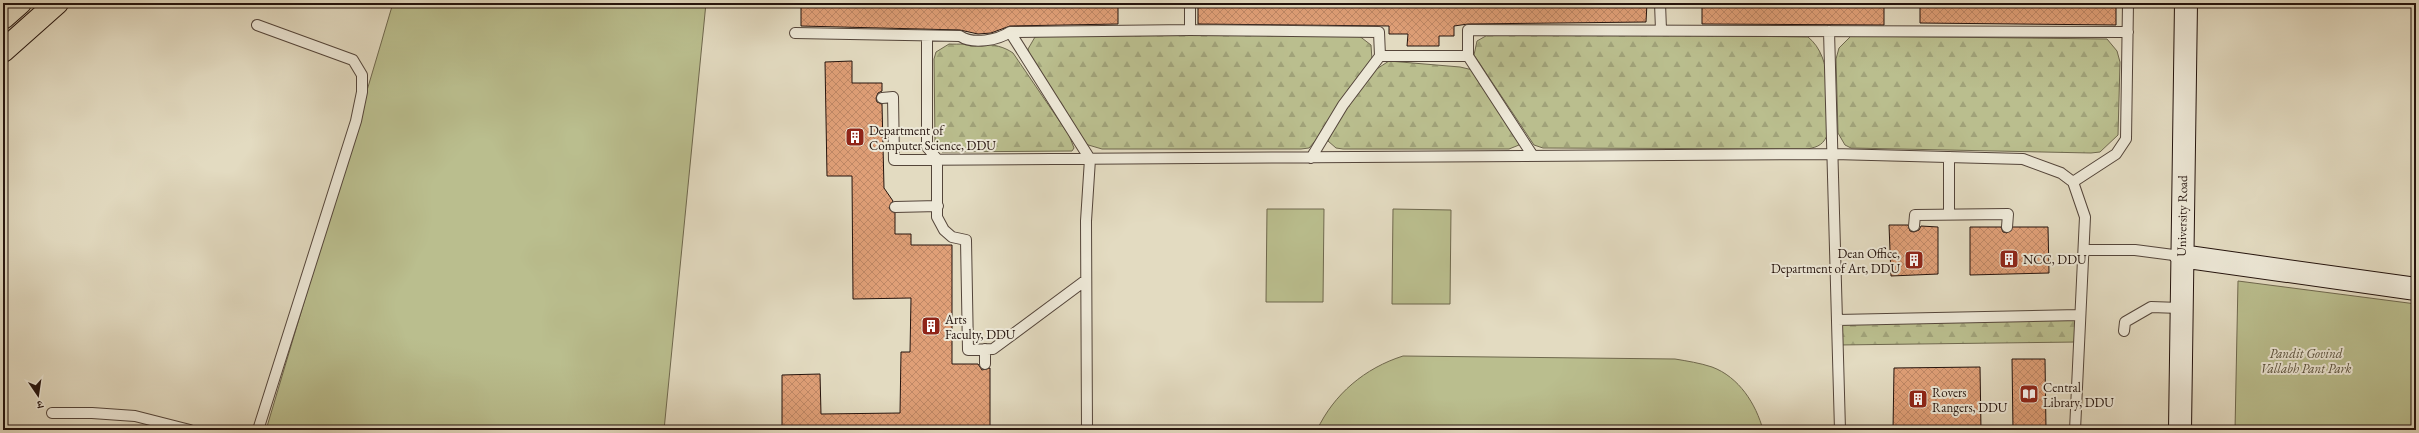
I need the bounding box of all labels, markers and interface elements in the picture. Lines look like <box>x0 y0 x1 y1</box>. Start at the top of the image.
place label: Department of Computer Science, DDU <box>869 122 996 154</box>
building icon: Department of Computer Science, DDU <box>844 126 866 148</box>
street label: University Road <box>2173 175 2191 257</box>
place label: Dean Office, Department of Art, DDU <box>1771 245 1900 277</box>
building icon: NCC, DDU <box>1998 248 2020 270</box>
building icon: Dean Office, Department of Art, DDU <box>1903 249 1925 271</box>
place label: NCC, DDU <box>2023 251 2087 268</box>
place label: Arts Faculty, DDU <box>944 311 1016 343</box>
building icon: Arts Faculty, DDU <box>920 315 942 337</box>
park label: Pandit Govind Vallabh Pant Park <box>2261 345 2352 377</box>
north arrow <box>18 375 58 415</box>
place label: Central Library, DDU <box>2043 379 2114 411</box>
library icon: Central Library, DDU <box>2018 383 2040 405</box>
place label: Rovers Rangers, DDU <box>1932 384 2008 416</box>
building icon: Rovers Rangers, DDU <box>1907 388 1929 410</box>
text: उ <box>35 397 46 413</box>

